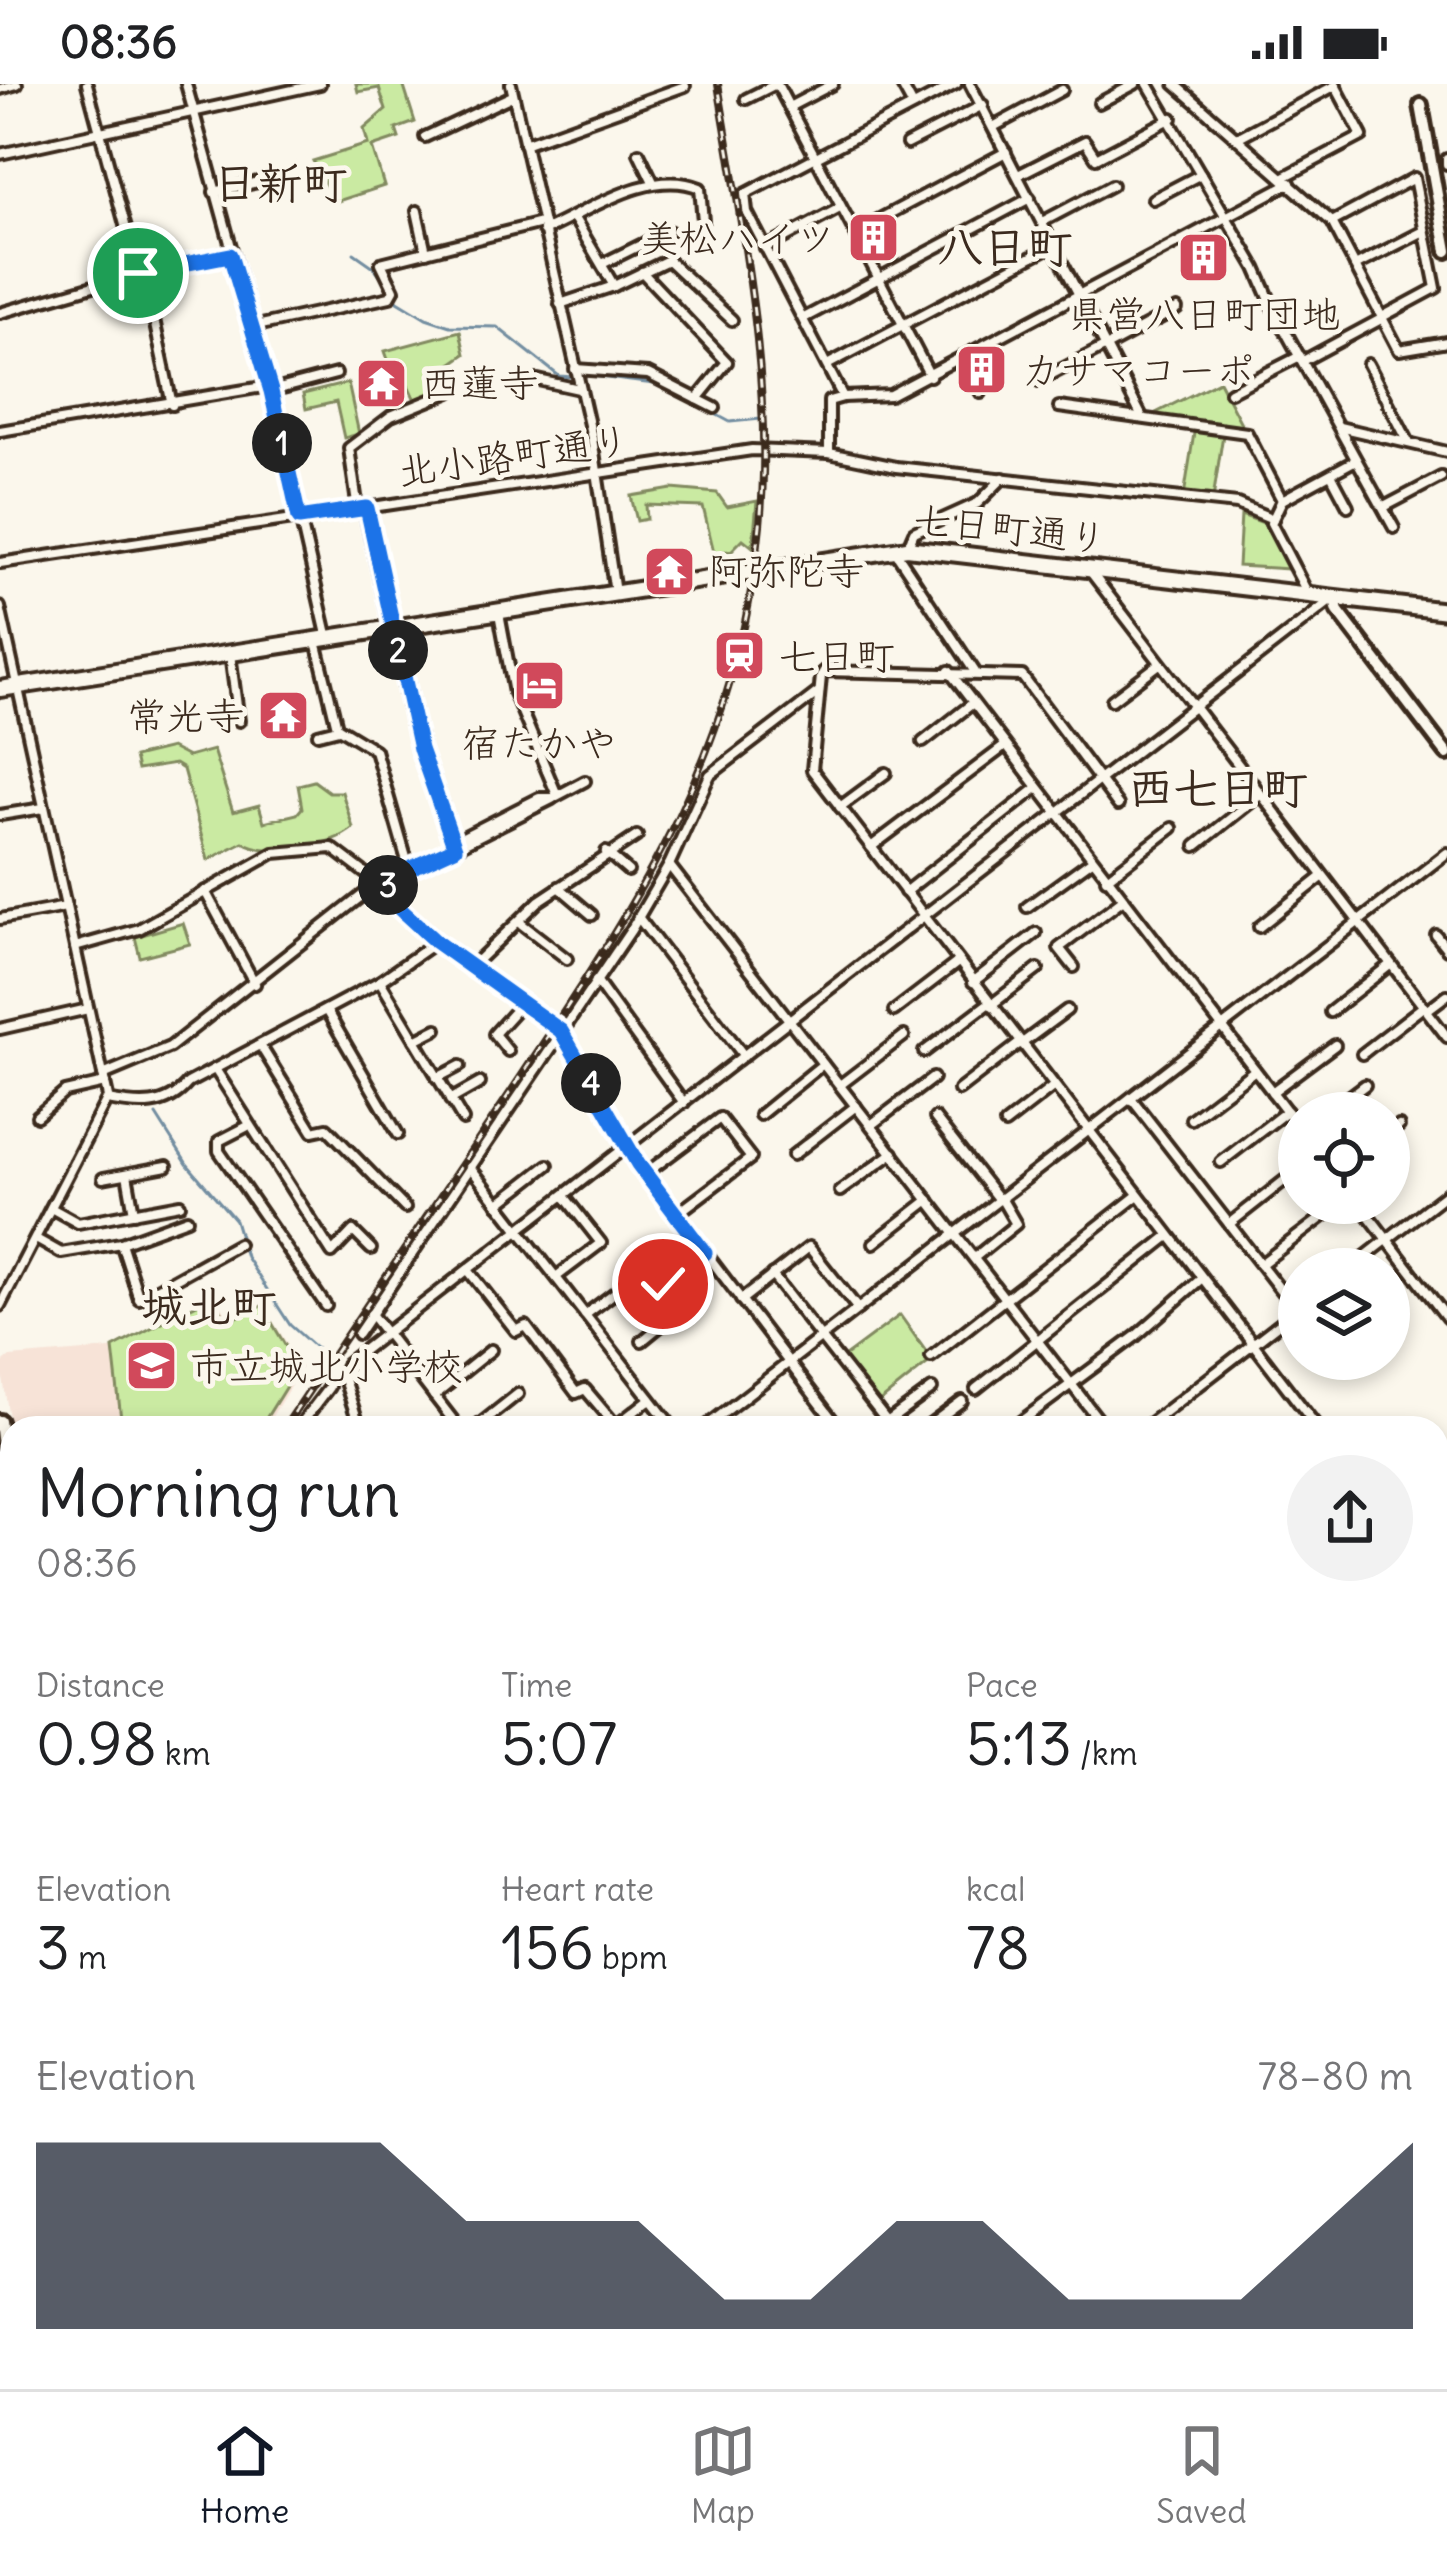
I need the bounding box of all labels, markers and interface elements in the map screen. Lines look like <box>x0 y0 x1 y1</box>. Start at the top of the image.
text: 08:36 <box>60 14 177 70</box>
district label: 日新町 <box>212 155 348 211</box>
building icon: 美松ハイツ <box>846 210 902 266</box>
place label: 美松ハイツ <box>640 214 835 263</box>
district label: 八日町 <box>937 219 1073 275</box>
pin <box>87 222 189 324</box>
building icon: 県営八日町団地 <box>1176 229 1232 285</box>
icon: arrive <box>105 240 171 306</box>
place label: 県営八日町団地 <box>1067 290 1341 339</box>
building icon: カサマコーポ <box>954 342 1010 398</box>
place label: カサマコーポ <box>1021 346 1255 395</box>
temple icon: 西蓮寺 <box>354 355 410 411</box>
place label: 西蓮寺 <box>421 359 538 408</box>
pin: 1 <box>252 413 312 473</box>
street label: 北小路町通り <box>395 415 633 497</box>
text: 1 <box>275 422 289 464</box>
street label: 七日町通り <box>910 494 1110 564</box>
temple icon: 阿弥陀寺 <box>641 543 697 599</box>
place label: 阿弥陀寺 <box>708 547 864 596</box>
pin: 2 <box>368 620 428 680</box>
station icon: 七日町 <box>711 628 767 684</box>
text: 2 <box>389 629 407 671</box>
place label: 七日町 <box>778 632 895 681</box>
hotel icon: 宿たかや <box>511 658 567 714</box>
temple icon: 常光寺 <box>255 688 311 744</box>
place label: 常光寺 <box>127 692 244 741</box>
place label: 宿たかや <box>461 719 617 768</box>
district label: 西七日町 <box>1128 760 1308 816</box>
pin: 3 <box>358 855 418 915</box>
text: 3 <box>379 864 397 906</box>
pin: 4 <box>561 1053 621 1113</box>
text: 4 <box>581 1062 601 1104</box>
map controls <box>1278 1092 1410 1380</box>
button: locate <box>1278 1092 1410 1224</box>
pin <box>612 1233 714 1335</box>
button: layers <box>1278 1248 1410 1380</box>
icon: check <box>630 1251 696 1317</box>
district label: 城北町 <box>141 1278 277 1334</box>
school or university icon: 市立城北小学校 <box>123 1338 179 1394</box>
place label: 市立城北小学校 <box>190 1342 463 1391</box>
text: Morning run <box>36 1452 400 1535</box>
button: share <box>1287 1455 1413 1581</box>
text: 08:36 <box>36 1539 138 1588</box>
text: Distance <box>36 1664 165 1706</box>
text: Time <box>501 1664 572 1706</box>
text: Pace <box>966 1664 1038 1706</box>
text: 0.98 <box>36 1706 157 1781</box>
text: 5:07 <box>501 1706 617 1781</box>
text: 5:13 <box>966 1706 1072 1781</box>
text: km <box>157 1732 211 1774</box>
text: /km <box>1072 1732 1138 1774</box>
text: Elevation <box>36 1868 171 1910</box>
text: Heart rate <box>501 1868 654 1910</box>
text: kcal <box>966 1868 1025 1910</box>
text: 3 <box>36 1910 70 1985</box>
text: 156 <box>501 1910 594 1985</box>
text: 78 <box>966 1910 1030 1985</box>
text: m <box>70 1936 107 1978</box>
text: bpm <box>594 1936 668 1978</box>
text: Elevation <box>36 2052 196 2101</box>
text: 78–80 m <box>1258 2052 1413 2101</box>
tab: Home <box>200 2418 289 2532</box>
tab: Map <box>690 2418 756 2532</box>
tab: Saved <box>1156 2418 1247 2532</box>

